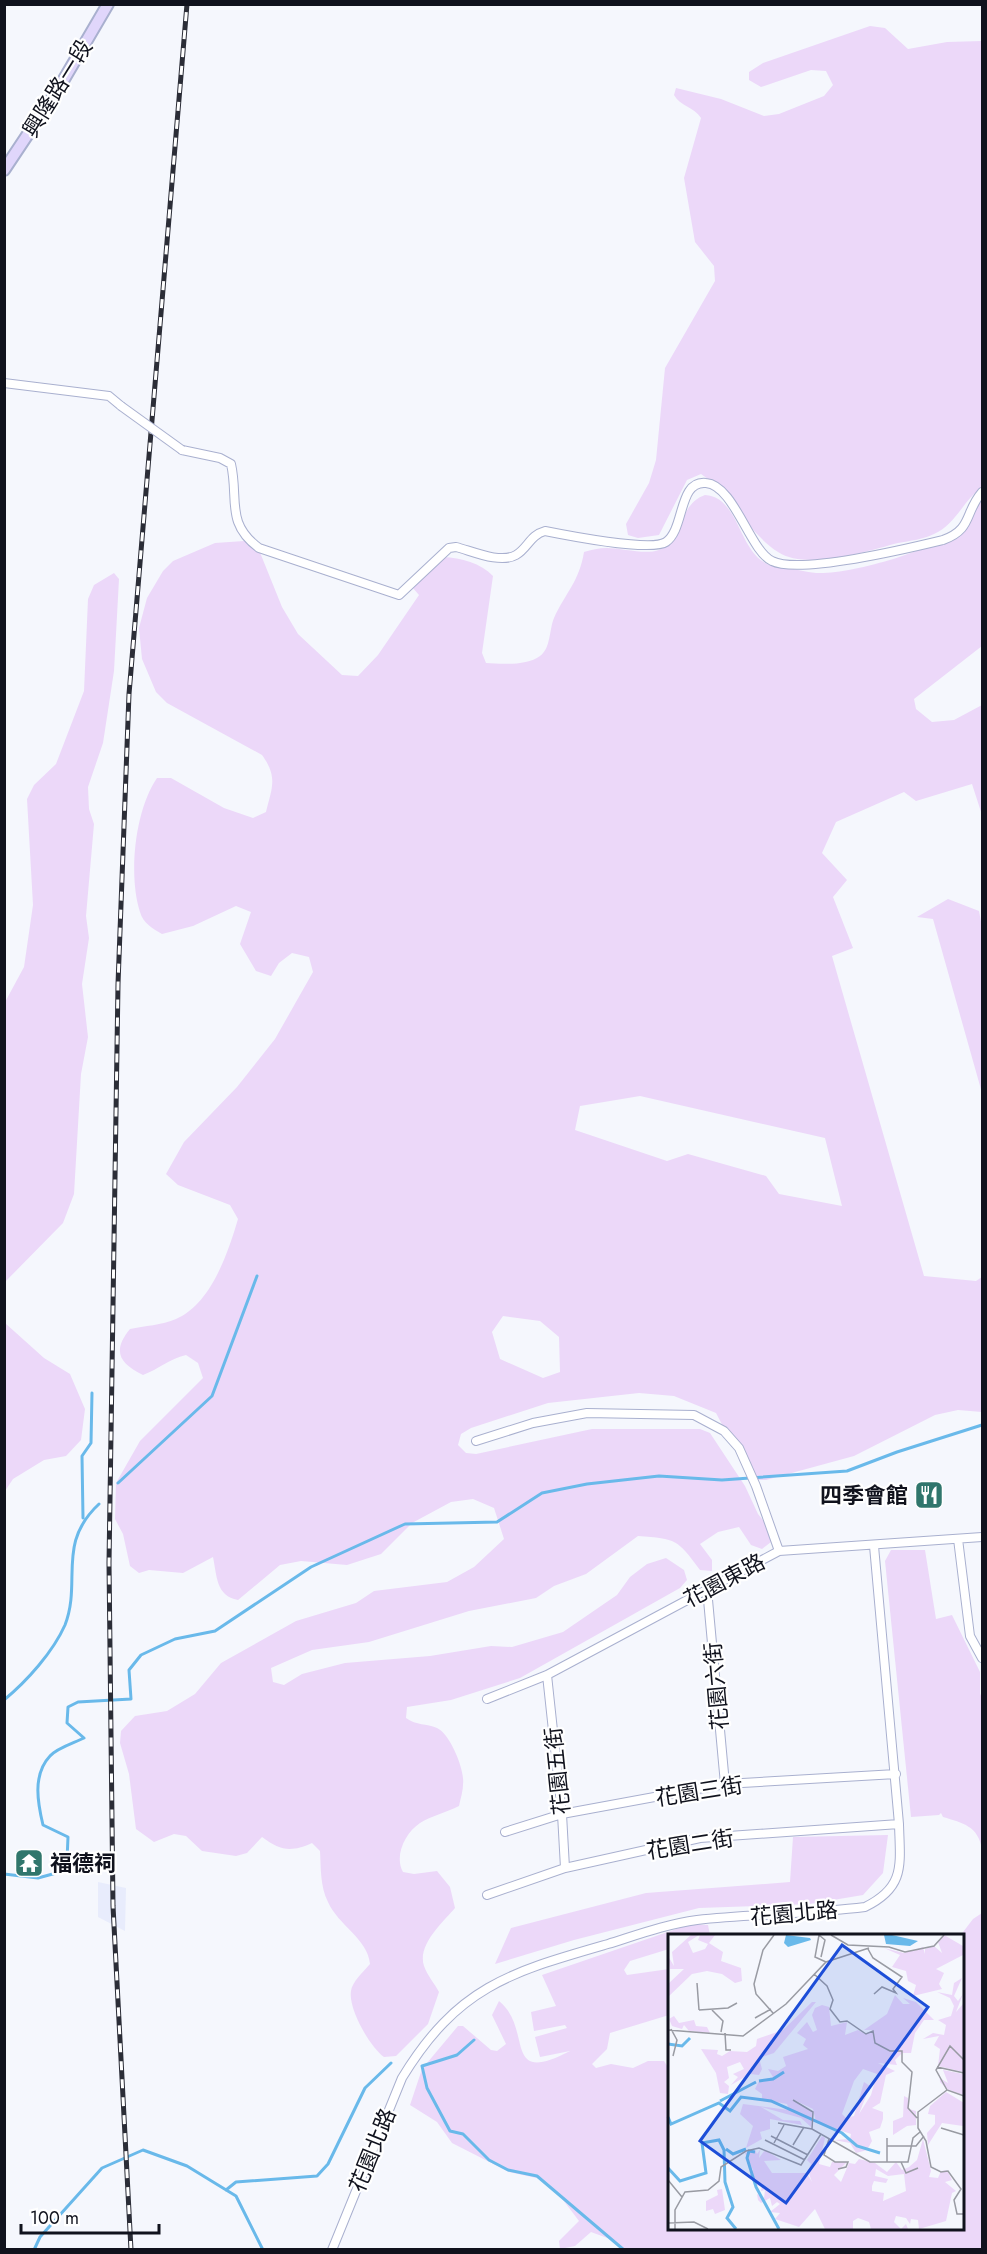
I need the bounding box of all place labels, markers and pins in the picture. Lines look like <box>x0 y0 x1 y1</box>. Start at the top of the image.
place label: 四季會館 <box>820 1479 908 1511</box>
restaurant icon: 四季會館 <box>913 1479 945 1511</box>
temple icon: 福德祠 <box>13 1847 45 1879</box>
place label: 福德祠 <box>50 1847 116 1879</box>

